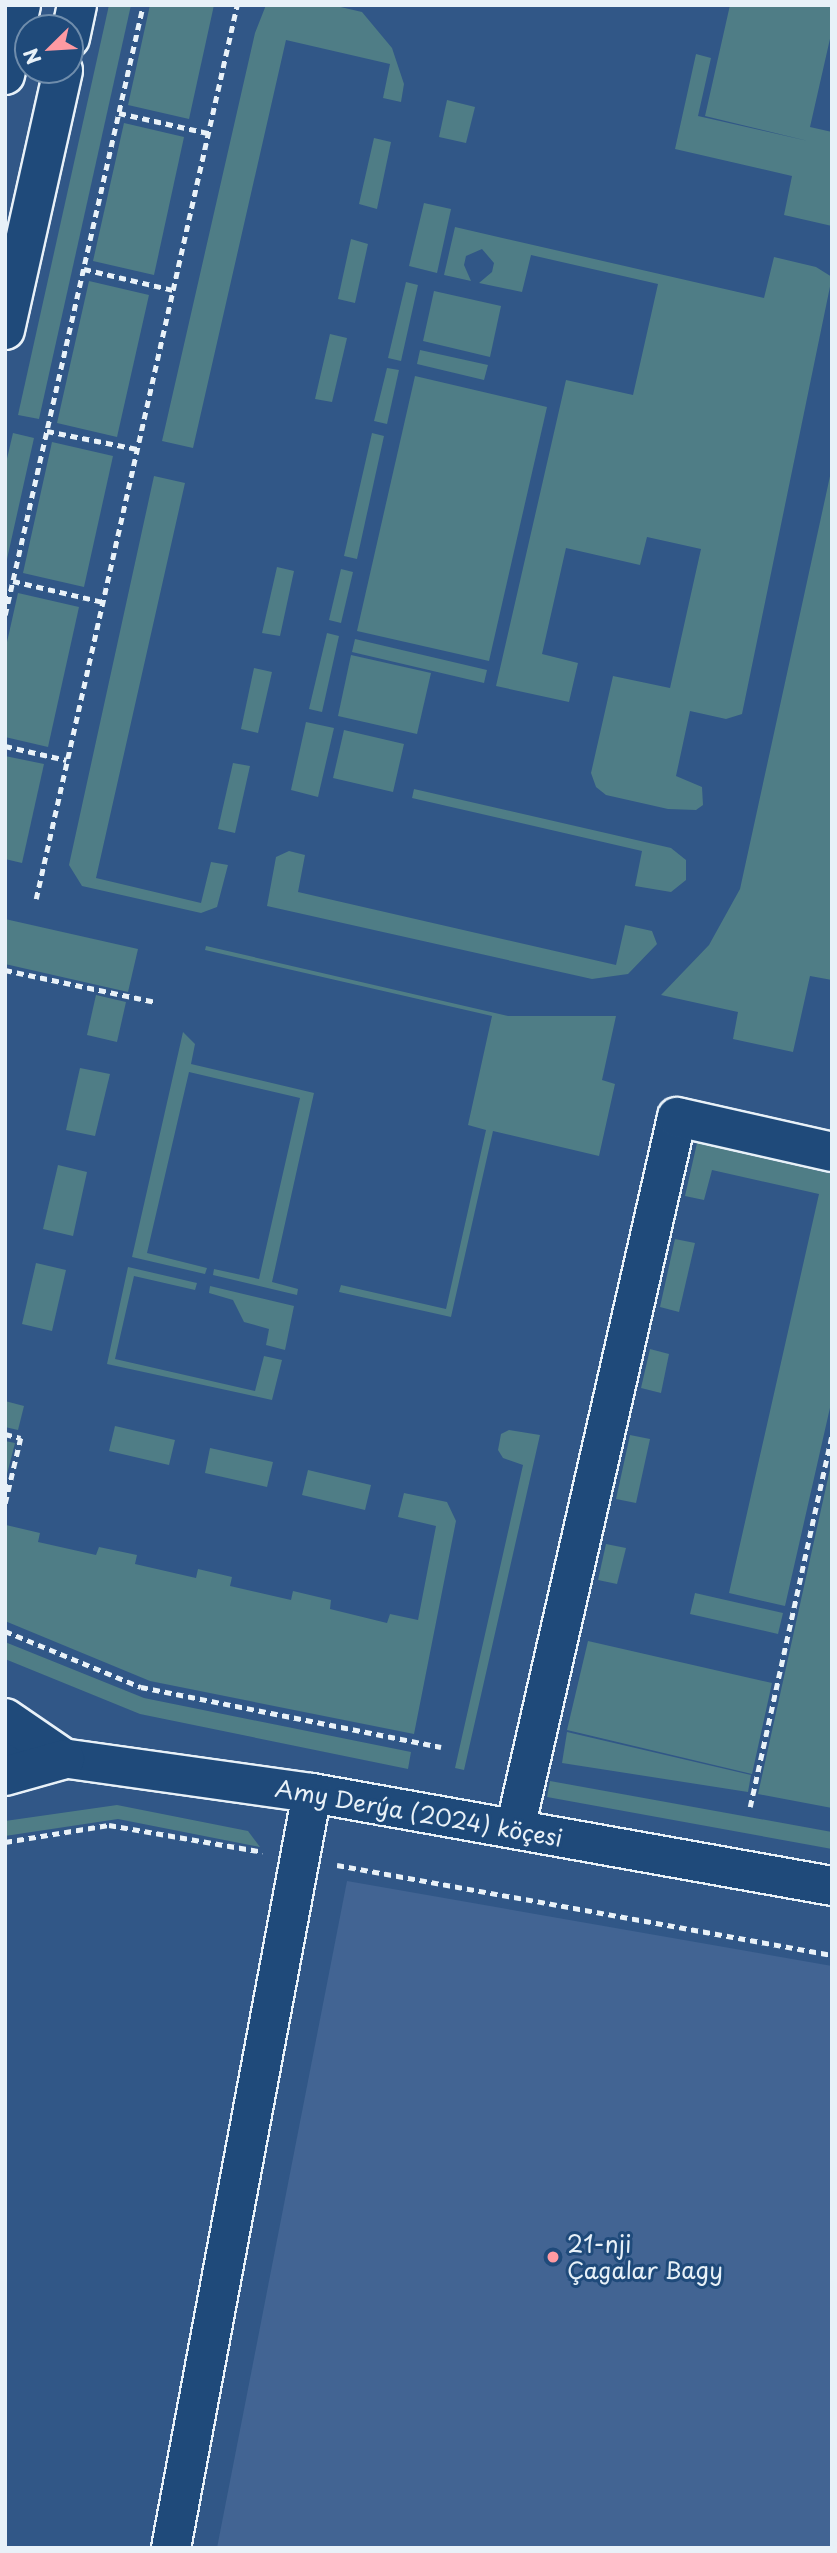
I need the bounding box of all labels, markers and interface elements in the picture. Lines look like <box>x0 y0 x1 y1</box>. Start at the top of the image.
north arrow <box>14 14 84 84</box>
text: N <box>16 44 47 69</box>
street label: Amy Derýa (2024) köçesi <box>273 1774 565 1852</box>
place label: 21-nji Çagalar Bagy <box>567 2230 723 2284</box>
marker: 21-nji Çagalar Bagy <box>545 2249 561 2265</box>

